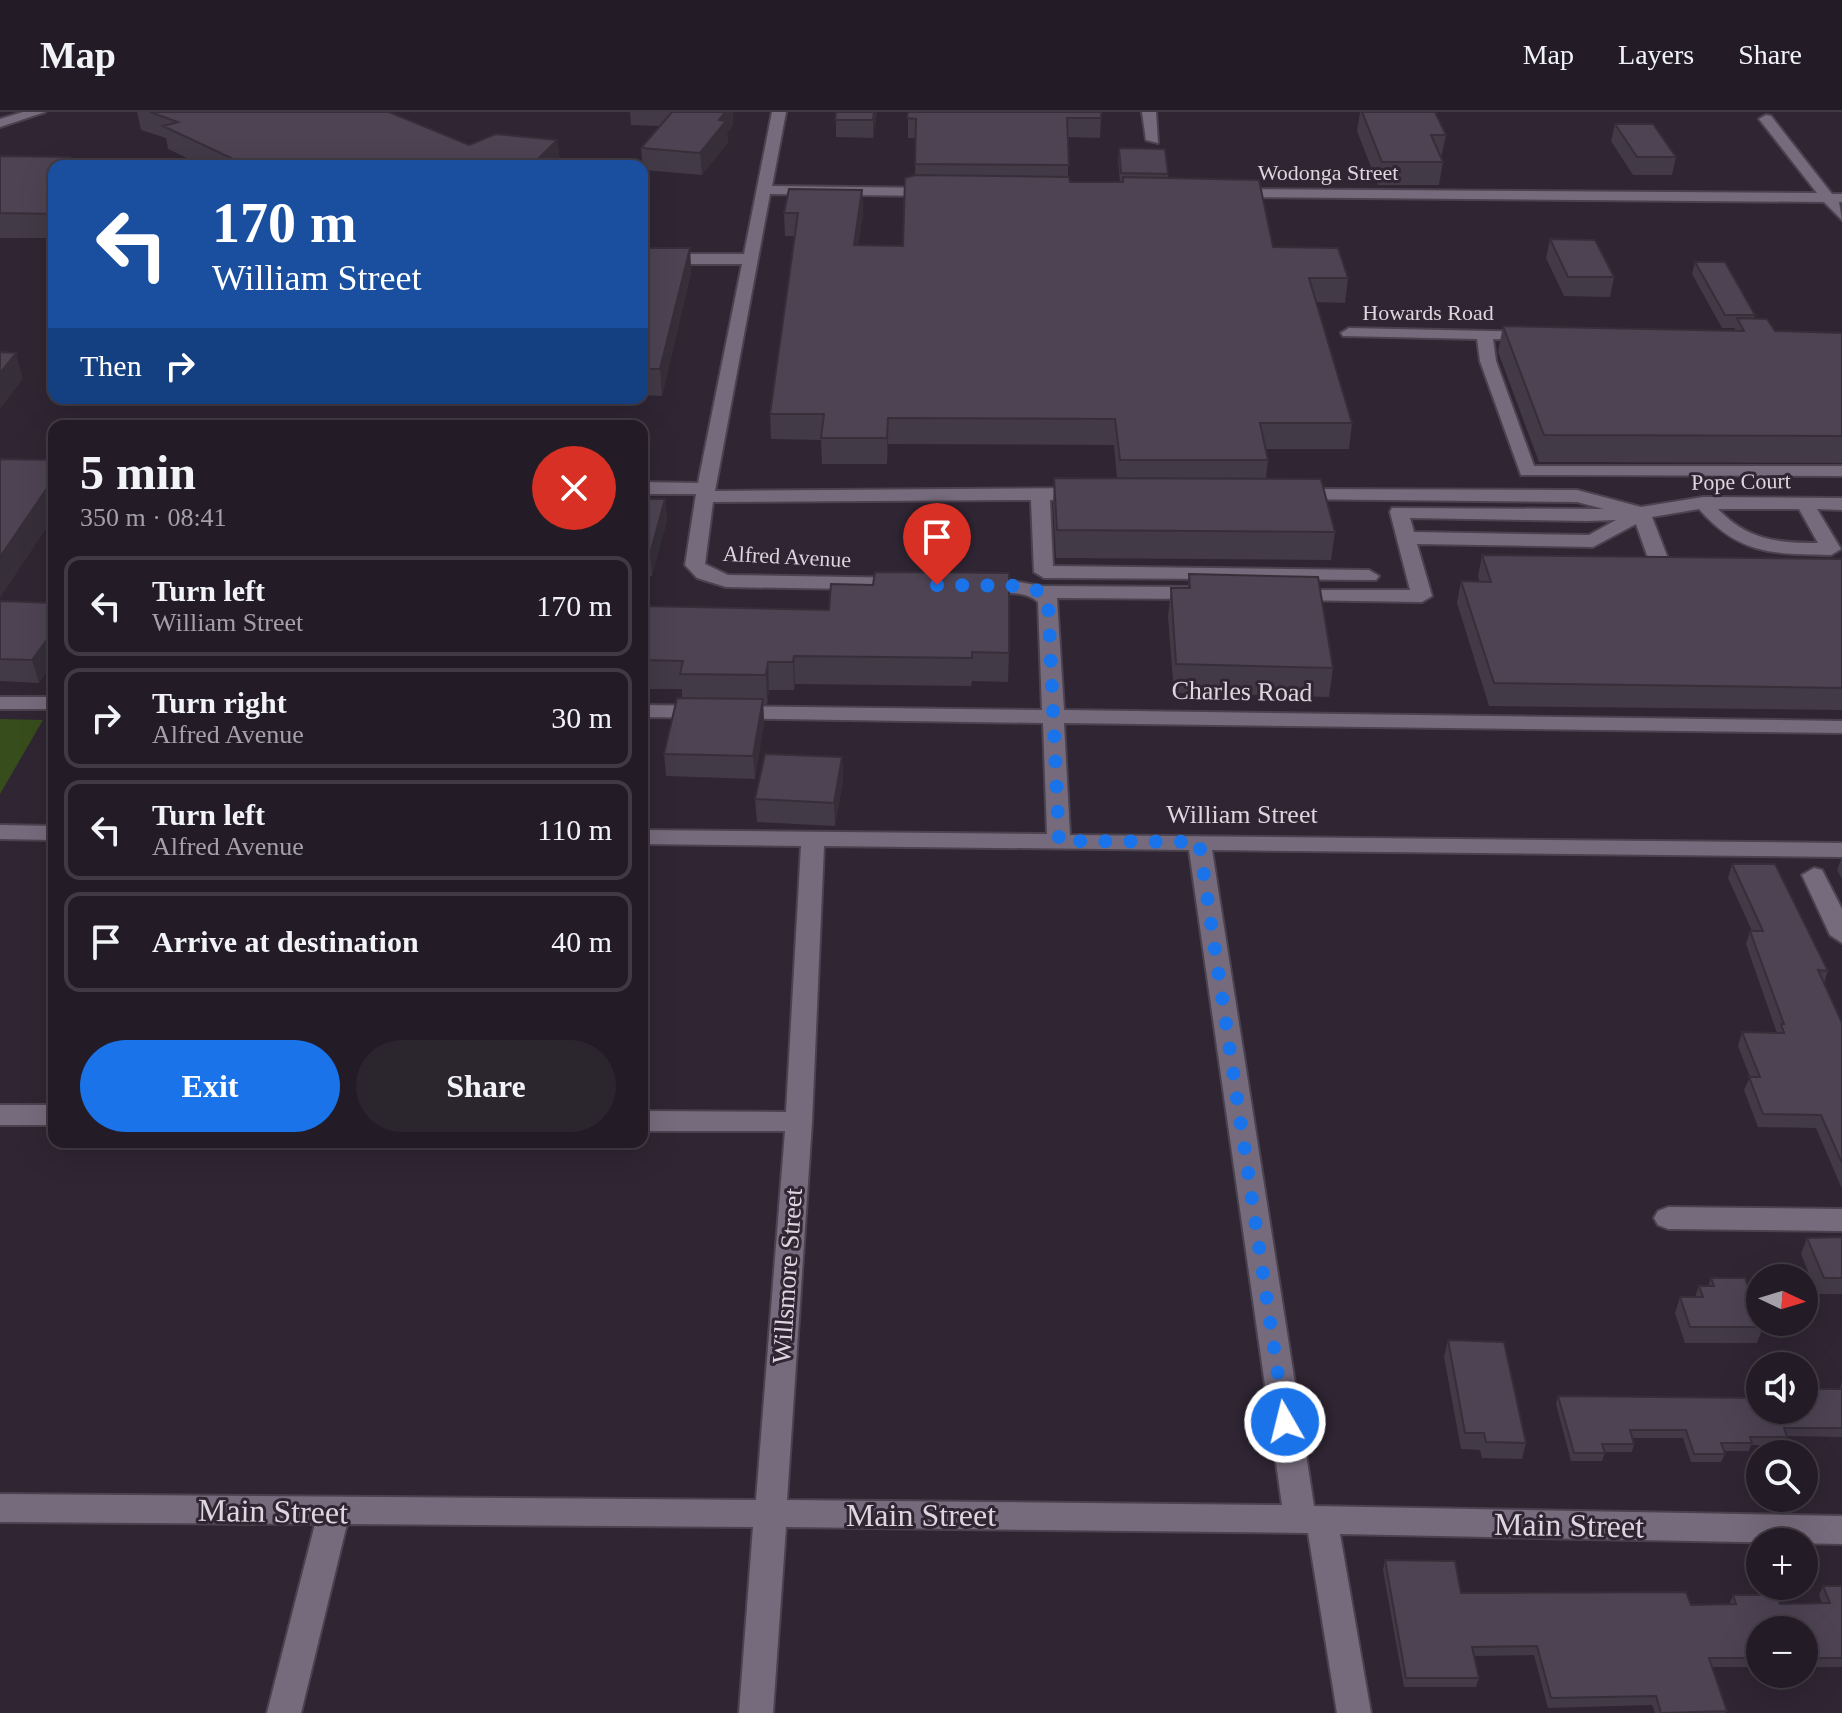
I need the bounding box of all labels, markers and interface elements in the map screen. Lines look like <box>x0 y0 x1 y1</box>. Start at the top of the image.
text: Map <box>40 34 116 76</box>
text: Map <box>1523 39 1574 70</box>
text: Layers <box>1618 39 1694 70</box>
text: Share <box>1738 39 1802 70</box>
street label: Wodonga Street <box>1258 160 1398 185</box>
icon: left <box>80 192 184 296</box>
text: 170 m <box>212 192 357 254</box>
text: William Street <box>212 258 422 298</box>
street label: Howards Road <box>1362 300 1494 325</box>
icon: right <box>158 344 202 388</box>
text: Then <box>80 349 142 382</box>
text: 5 min <box>80 446 196 499</box>
button: close <box>532 446 616 530</box>
street label: Pope Court <box>1691 468 1791 495</box>
text: 350 m · 08:41 <box>80 503 227 532</box>
pin <box>903 503 971 585</box>
icon: arrive <box>915 515 959 559</box>
street label: Alfred Avenue <box>722 541 852 572</box>
text: Turn left <box>152 574 265 607</box>
icon: left <box>84 584 128 628</box>
text: 170 m <box>536 589 612 622</box>
text: William Street <box>152 608 303 637</box>
street label: Charles Road <box>1171 676 1313 707</box>
text: Turn right <box>152 686 287 719</box>
icon: right <box>84 696 128 740</box>
text: 30 m <box>551 701 612 734</box>
text: Alfred Avenue <box>152 720 304 749</box>
text: Turn left <box>152 798 265 831</box>
street label: William Street <box>1166 800 1318 829</box>
icon: left <box>84 808 128 852</box>
text: 110 m <box>537 813 612 846</box>
text: Alfred Avenue <box>152 832 304 861</box>
icon: arrive <box>84 920 128 964</box>
text: Arrive at destination <box>152 925 419 958</box>
text: 40 m <box>551 925 612 958</box>
button: Exit <box>80 1040 340 1132</box>
button: Share <box>356 1040 616 1132</box>
street label: Willsmore Street <box>767 1187 808 1365</box>
north arrow <box>1746 1264 1818 1336</box>
map controls <box>1746 1264 1818 1688</box>
button: sound <box>1746 1352 1818 1424</box>
position arrow <box>1243 1380 1327 1464</box>
button: search <box>1746 1440 1818 1512</box>
street label: Main Street <box>198 1492 349 1530</box>
street label: Main Street <box>846 1497 996 1533</box>
street label: Main Street <box>1494 1506 1645 1544</box>
button: + <box>1746 1528 1818 1600</box>
button: − <box>1746 1616 1818 1688</box>

